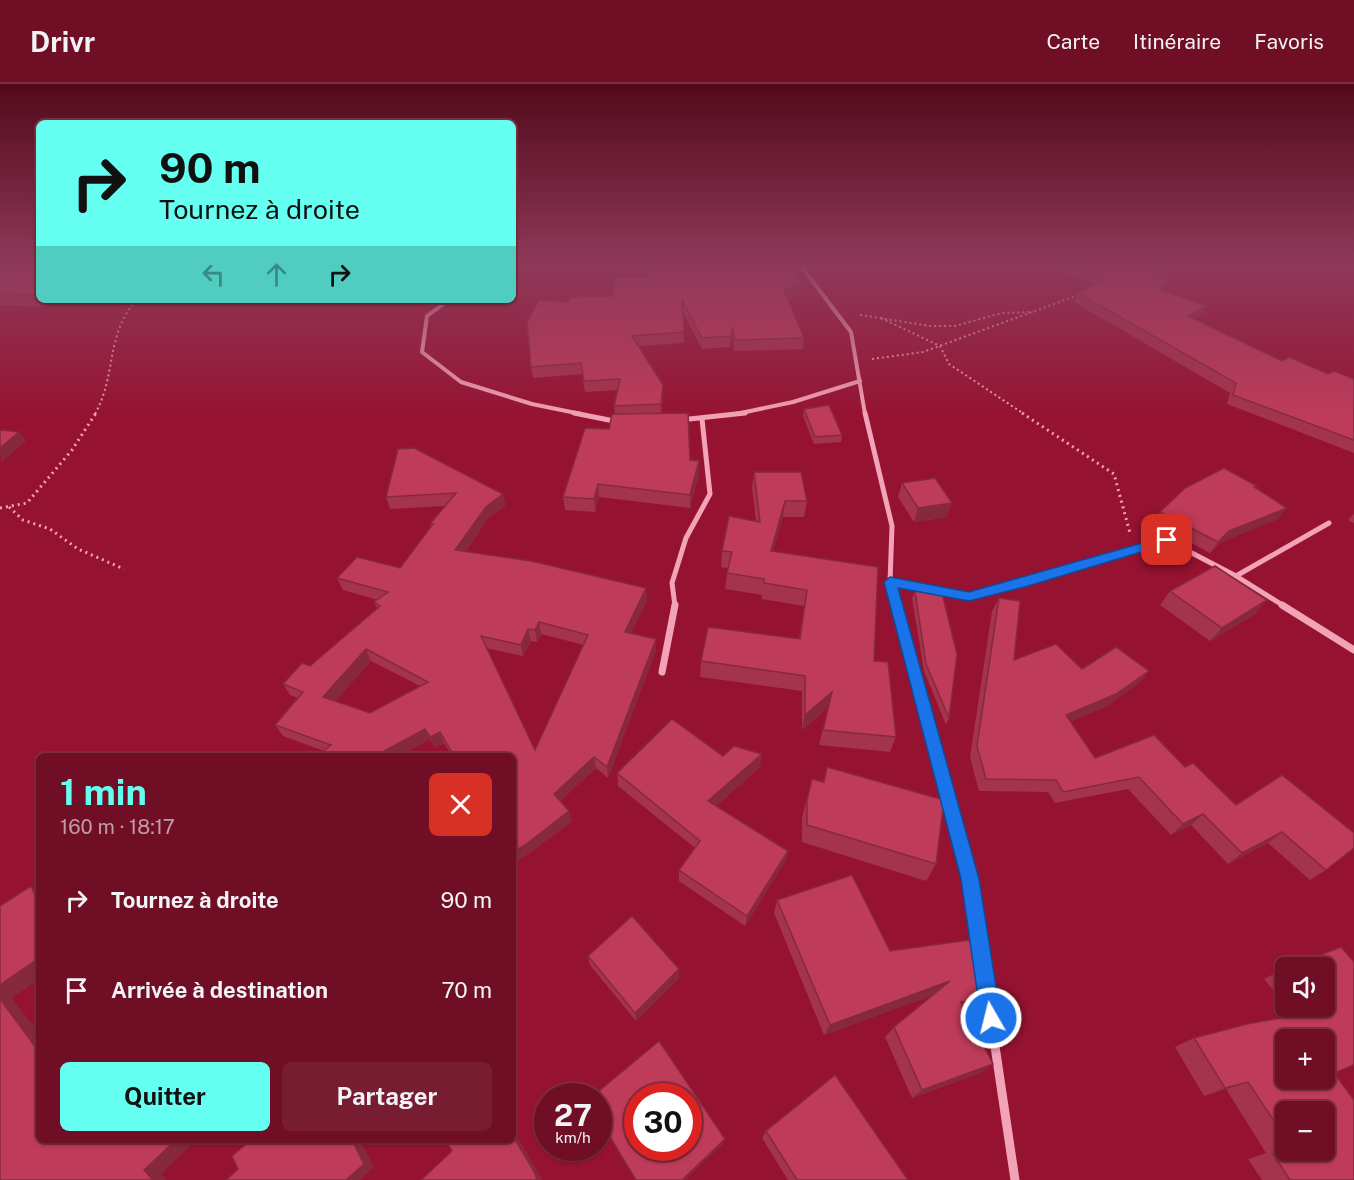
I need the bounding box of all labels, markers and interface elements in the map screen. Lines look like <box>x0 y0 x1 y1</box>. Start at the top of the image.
text: Drivr <box>30 25 95 58</box>
text: Carte <box>1046 29 1100 54</box>
text: Itinéraire <box>1133 29 1221 54</box>
text: Favoris <box>1254 29 1324 54</box>
text: 90 m <box>159 143 261 192</box>
icon: right <box>60 144 138 222</box>
text: Tournez à droite <box>159 193 360 225</box>
icon: left <box>197 258 230 291</box>
icon: ahead <box>260 258 293 291</box>
icon: right <box>323 258 356 291</box>
pin <box>1141 514 1192 565</box>
icon: arrive <box>1150 523 1183 556</box>
text: 1 min <box>60 771 147 813</box>
button: close <box>429 773 492 836</box>
text: 160 m · 18:17 <box>60 815 175 839</box>
icon: right <box>60 884 93 917</box>
text: Tournez à droite <box>111 887 279 913</box>
text: 90 m <box>441 887 492 913</box>
map controls <box>1275 957 1335 1161</box>
button: sound <box>1275 957 1335 1017</box>
icon: arrive <box>60 974 93 1007</box>
text: Arrivée à destination <box>111 977 328 1003</box>
text: 70 m <box>441 977 492 1003</box>
position arrow <box>959 986 1023 1050</box>
button: + <box>1275 1029 1335 1089</box>
button: Quitter <box>60 1062 270 1131</box>
button: Partager <box>282 1062 492 1131</box>
speed limit sign: 30 <box>624 1083 702 1161</box>
text: 27 <box>554 1097 592 1133</box>
button: − <box>1275 1101 1335 1161</box>
text: km/h <box>555 1129 591 1146</box>

